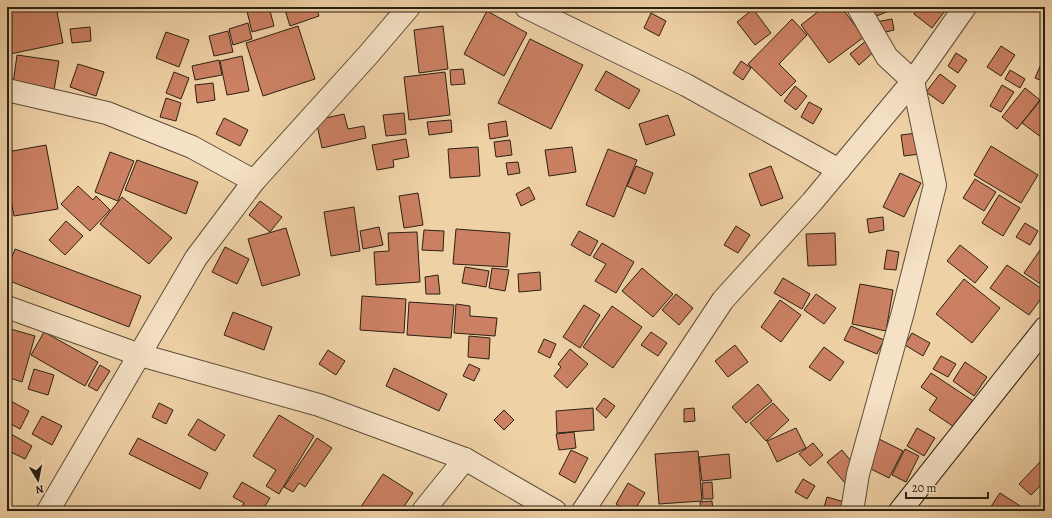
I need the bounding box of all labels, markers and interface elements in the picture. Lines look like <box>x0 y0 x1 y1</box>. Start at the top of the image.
north arrow <box>18 460 58 500</box>
scale bar <box>906 474 988 500</box>
text: 20 m <box>912 480 936 496</box>
text: N <box>34 481 45 497</box>

